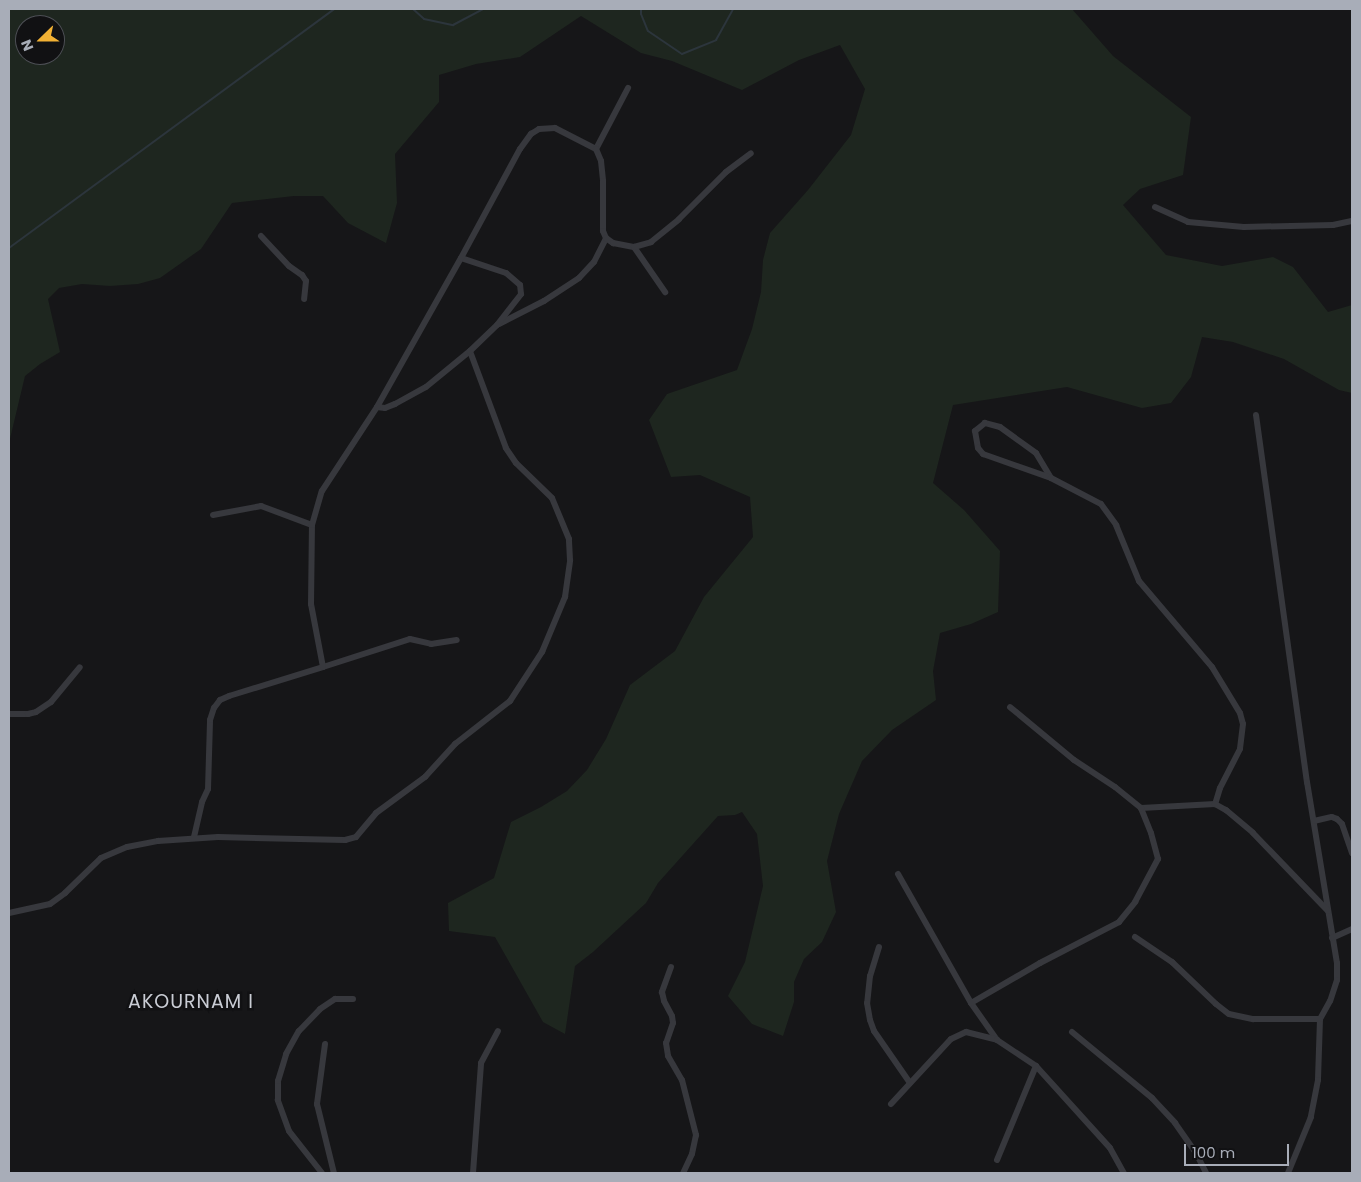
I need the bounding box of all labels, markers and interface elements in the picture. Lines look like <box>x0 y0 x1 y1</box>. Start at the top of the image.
north arrow <box>15 15 65 65</box>
text: N <box>16 37 38 54</box>
district label: AKOURNAM I <box>127 991 255 1013</box>
scale bar <box>1186 1134 1291 1166</box>
text: 100 m <box>1192 1142 1235 1163</box>

